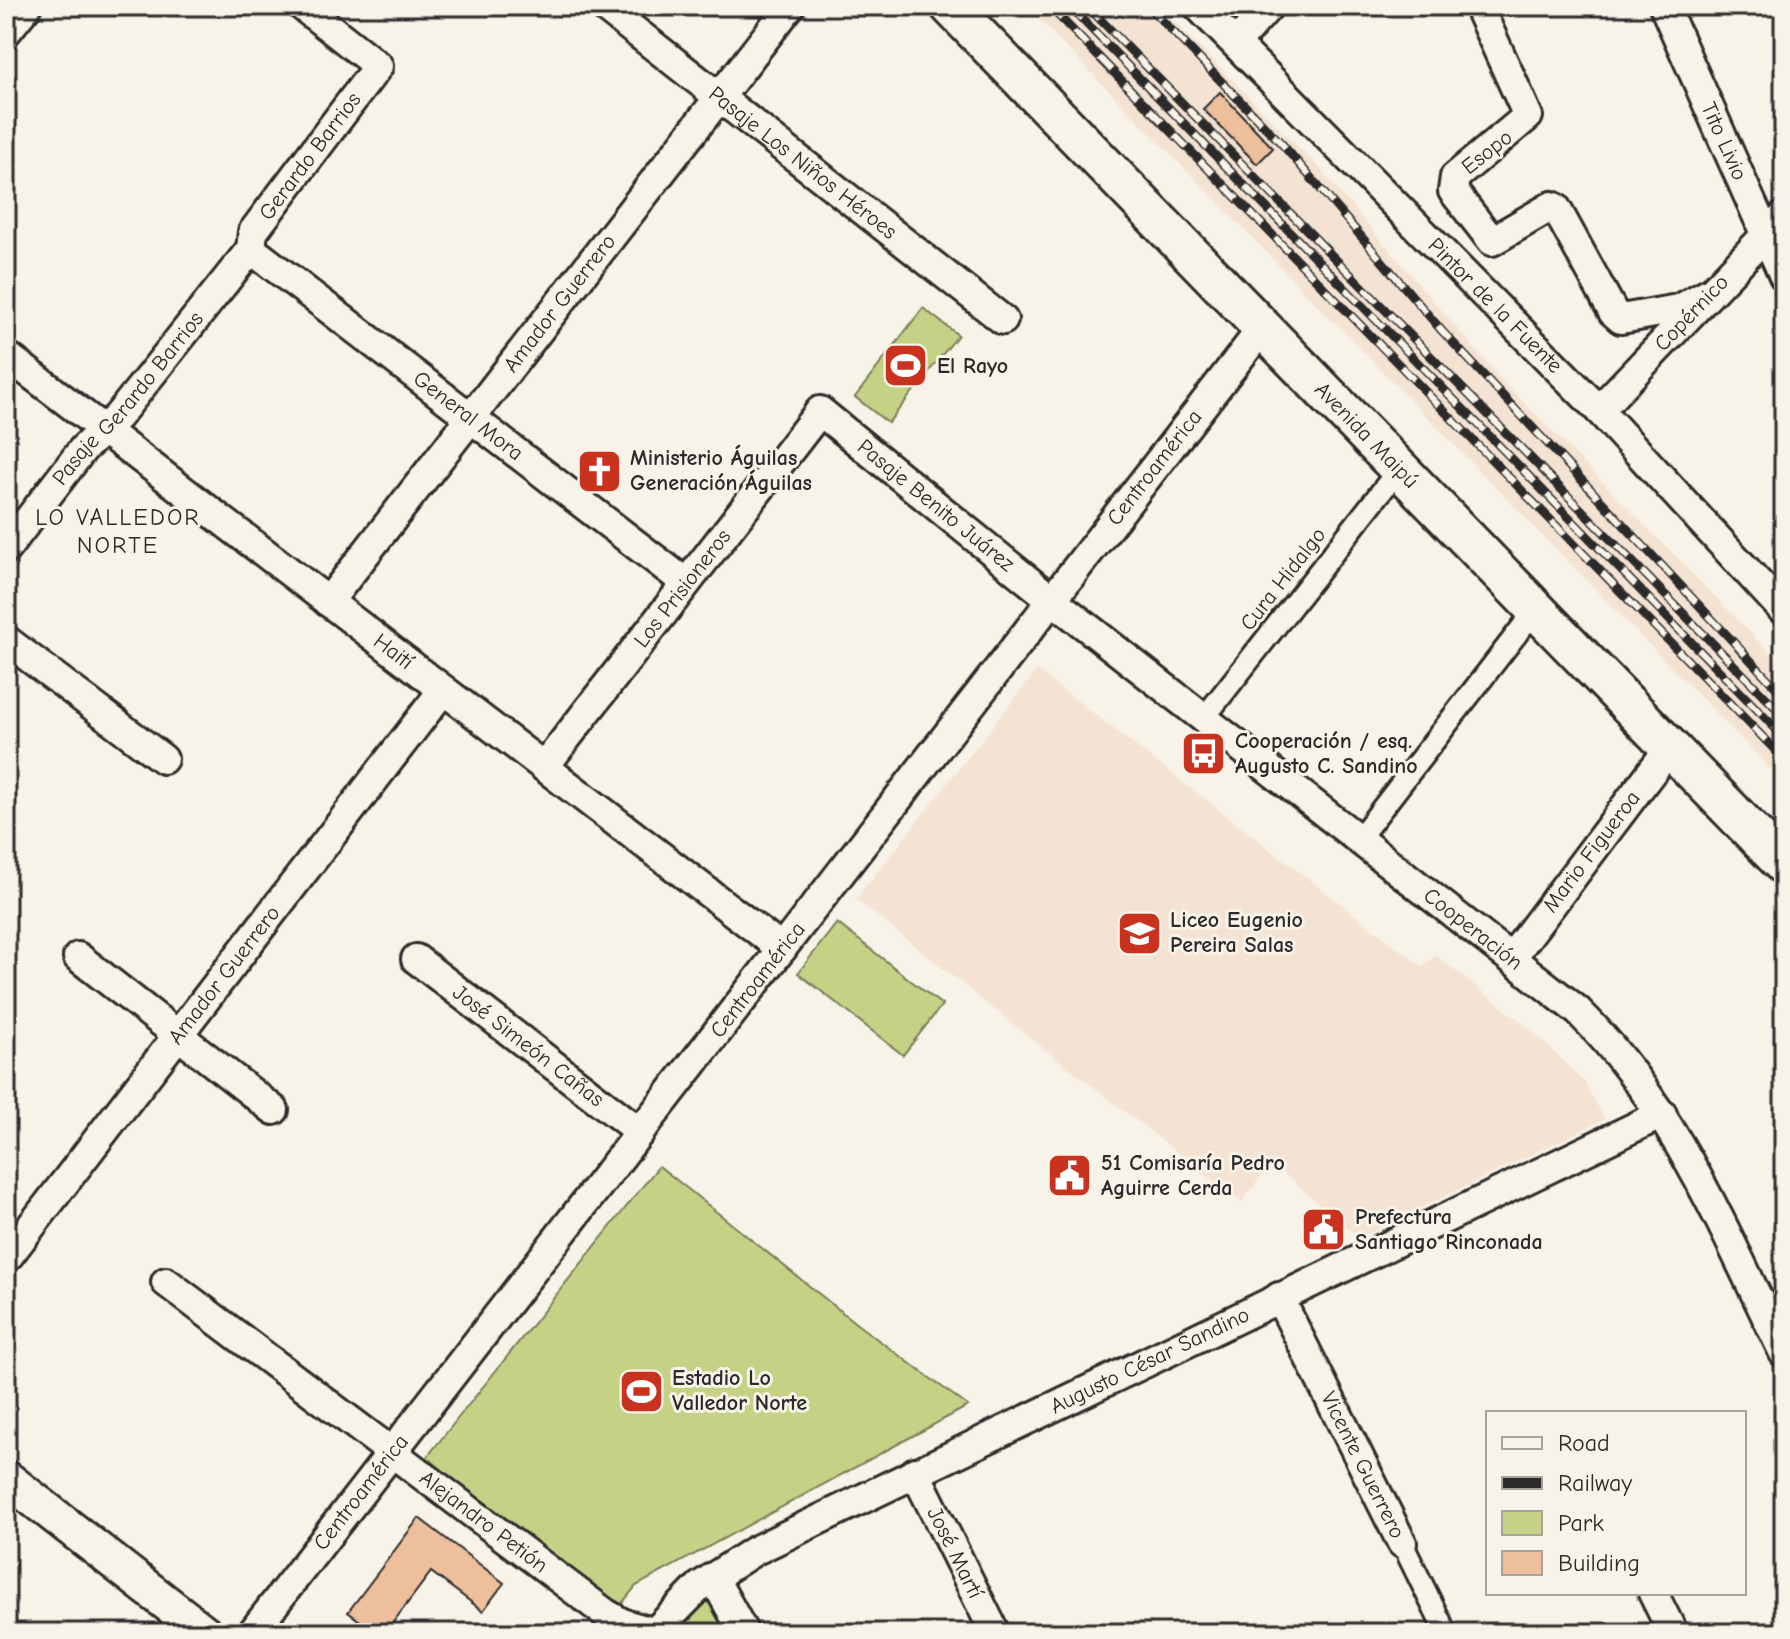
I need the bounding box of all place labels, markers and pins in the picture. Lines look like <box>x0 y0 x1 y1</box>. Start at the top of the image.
sports icon: El Rayo <box>882 342 930 390</box>
place label: El Rayo <box>937 353 1008 379</box>
place label: Ministerio Águilas Generación Águilas <box>630 444 812 496</box>
church icon: Ministerio Águilas Generación Águilas <box>575 447 623 495</box>
place label: Cooperación / esq. Augusto C. Sandino <box>1235 728 1418 779</box>
bus stop icon: Cooperación / esq. Augusto C. Sandino <box>1180 730 1228 778</box>
place label: Liceo Eugenio Pereira Salas <box>1170 907 1303 958</box>
school or university icon: Liceo Eugenio Pereira Salas <box>1115 909 1163 957</box>
place label: 51 Comisaría Pedro Aguirre Cerda <box>1101 1150 1285 1201</box>
public building icon: 51 Comisaría Pedro Aguirre Cerda <box>1046 1152 1094 1200</box>
place label: Prefectura Santiago Rinconada <box>1355 1204 1543 1255</box>
public building icon: Prefectura Santiago Rinconada <box>1300 1206 1348 1254</box>
place label: Estadio Lo Valledor Norte <box>672 1365 807 1416</box>
sports icon: Estadio Lo Valledor Norte <box>617 1367 665 1415</box>

